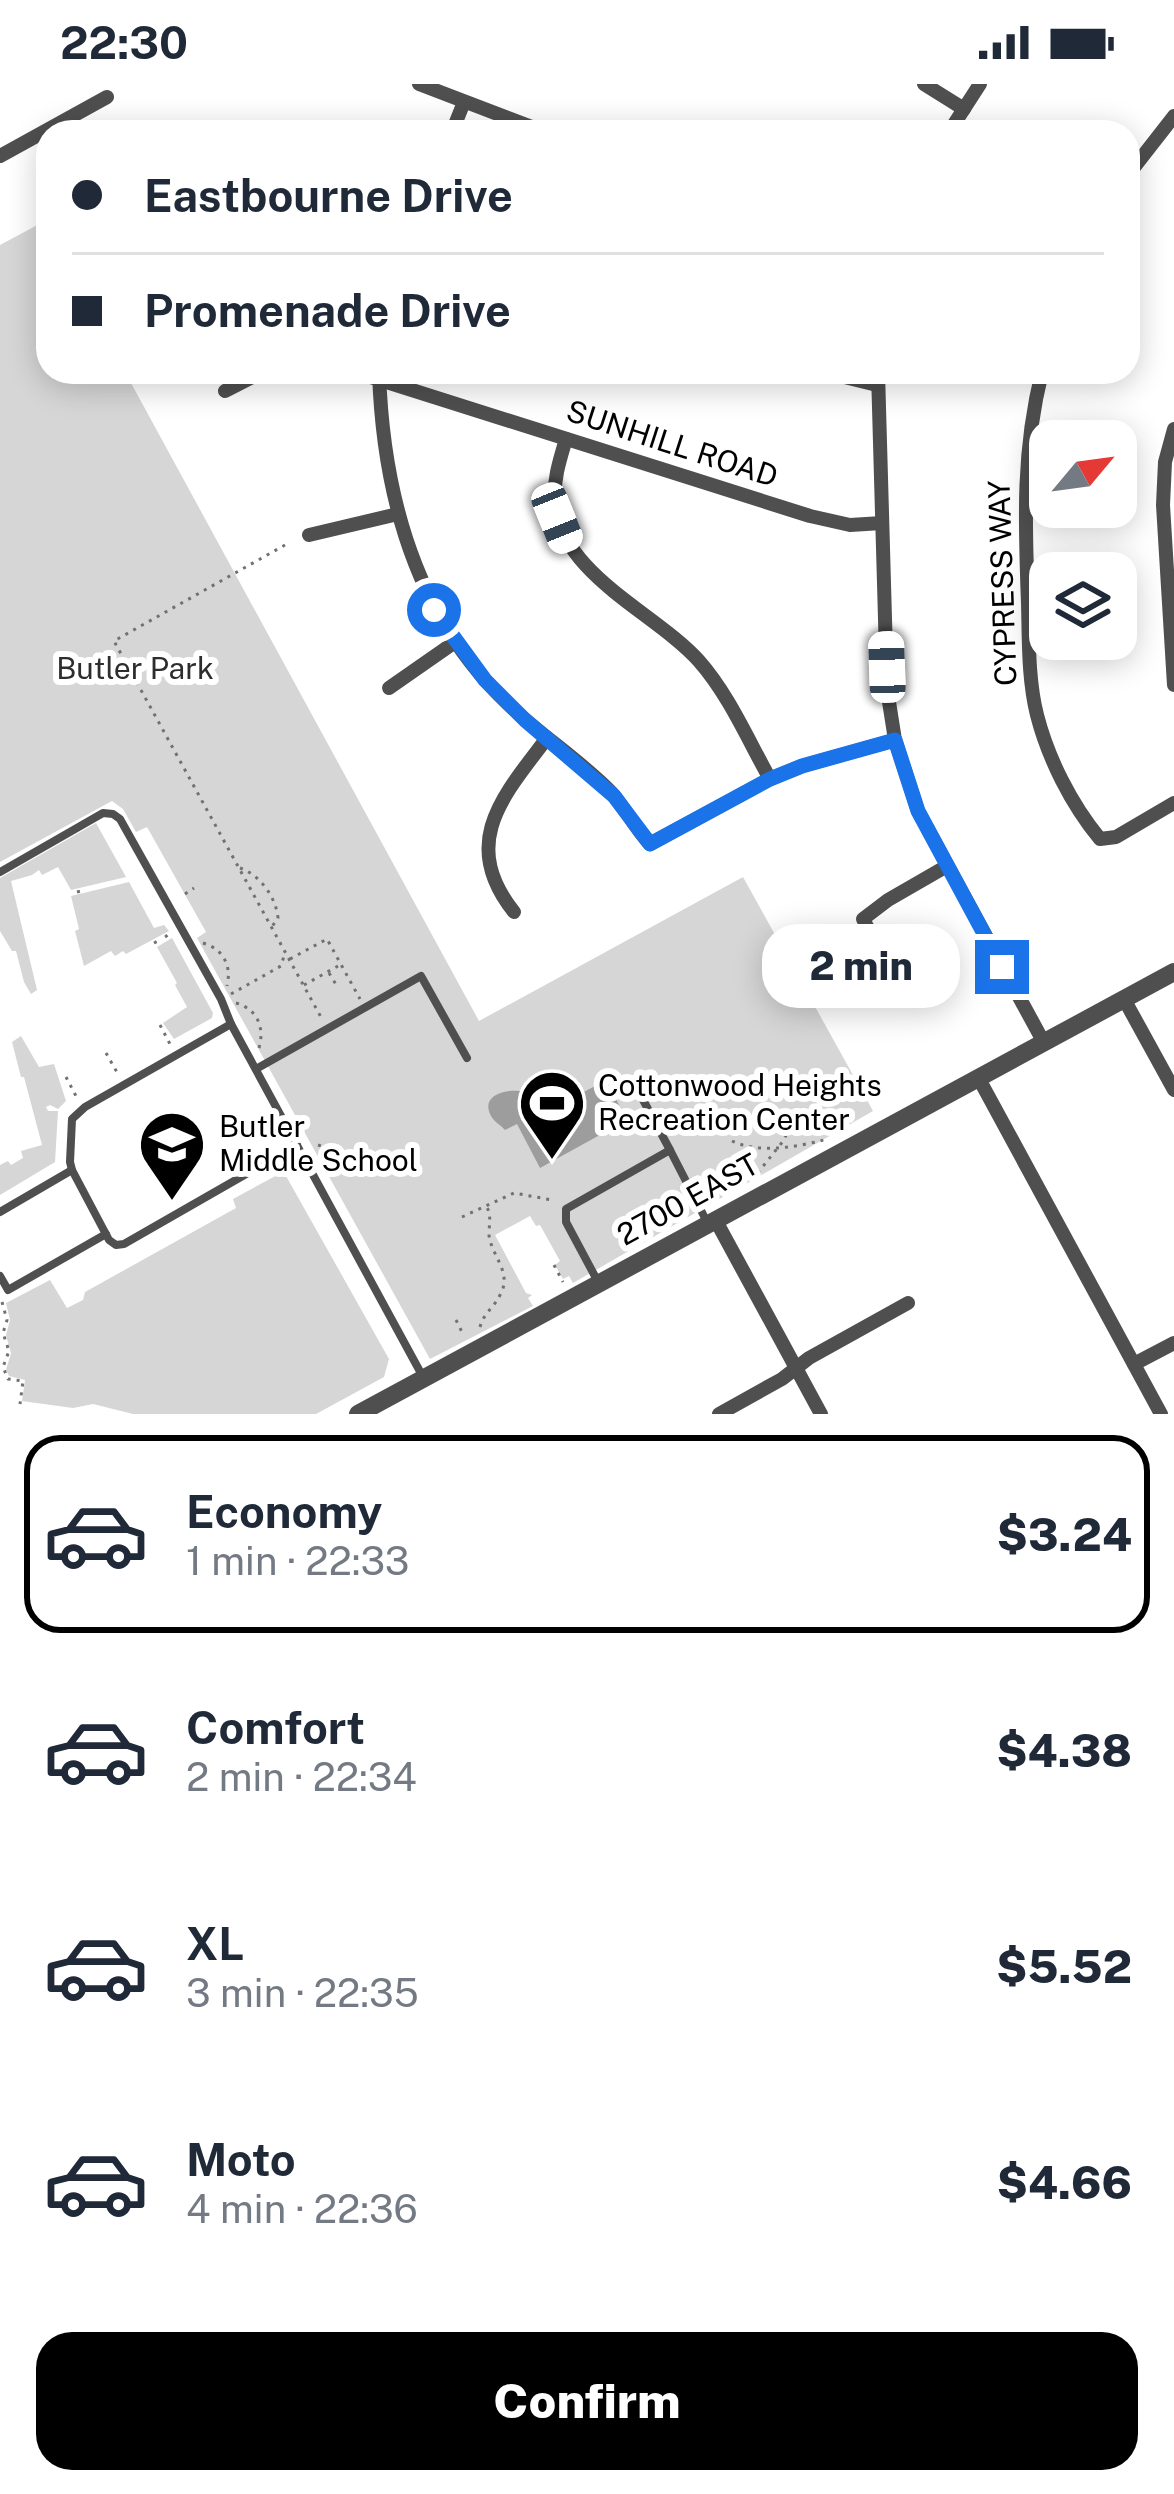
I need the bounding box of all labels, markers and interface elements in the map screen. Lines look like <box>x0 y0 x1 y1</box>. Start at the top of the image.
text: 22:30 <box>60 16 188 69</box>
text: Eastbourne Drive <box>144 169 513 222</box>
text: Promenade Drive <box>144 284 511 337</box>
street label: SUNHILL ROAD <box>562 392 783 494</box>
north arrow <box>1029 420 1137 528</box>
map controls <box>1029 420 1137 660</box>
car <box>527 478 587 558</box>
street label: CYPRESS WAY <box>980 480 1024 687</box>
button: layers <box>1029 552 1137 660</box>
route start <box>407 583 461 637</box>
car <box>868 630 906 704</box>
park label: Butler Park <box>56 650 214 686</box>
callout: 2 min <box>762 925 960 1009</box>
route end <box>975 940 1029 994</box>
text: 2 min <box>809 943 913 989</box>
place label: Cottonwood Heights Recreation Center <box>598 1067 882 1137</box>
sports icon: Cottonwood Heights Recreation Center <box>517 1068 587 1162</box>
place label: Butler Middle School <box>219 1108 418 1178</box>
school or university icon: Butler Middle School <box>137 1109 207 1203</box>
street label: 2700 EAST <box>611 1146 765 1253</box>
icon: car <box>42 1480 150 1588</box>
text: Economy <box>186 1485 382 1538</box>
text: $3.24 <box>997 1508 1132 1561</box>
text: 1 min · 22:33 <box>186 1538 409 1584</box>
icon: car <box>42 1696 150 1804</box>
text: Comfort <box>186 1701 365 1754</box>
text: $4.38 <box>997 1724 1132 1777</box>
text: 2 min · 22:34 <box>186 1754 417 1800</box>
icon: car <box>42 1912 150 2020</box>
text: XL <box>186 1917 244 1970</box>
text: $5.52 <box>996 1940 1132 1993</box>
text: 3 min · 22:35 <box>186 1970 419 2016</box>
icon: car <box>42 2128 150 2236</box>
text: Moto <box>186 2133 296 2186</box>
text: $4.66 <box>997 2156 1132 2209</box>
text: 4 min · 22:36 <box>186 2186 418 2232</box>
button: Confirm <box>36 2332 1138 2470</box>

